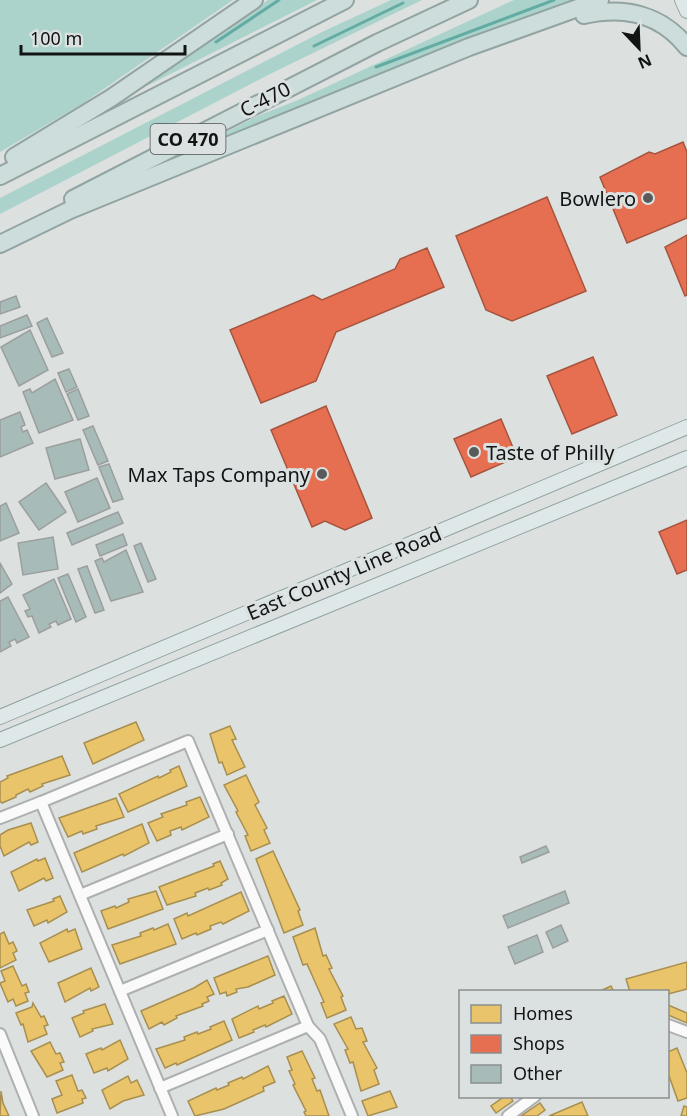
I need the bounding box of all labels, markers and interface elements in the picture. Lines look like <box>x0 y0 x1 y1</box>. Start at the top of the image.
scale bar <box>21 18 184 56</box>
north arrow <box>609 18 669 78</box>
text: 100 m <box>30 26 82 50</box>
text: N <box>635 49 655 74</box>
street label: C-470 <box>235 75 295 123</box>
road number: CO 470 <box>150 124 225 154</box>
place label: Bowlero <box>559 185 636 212</box>
marker: Bowlero <box>641 191 655 205</box>
place label: Taste of Philly <box>486 439 615 466</box>
marker: Taste of Philly <box>467 445 481 459</box>
place label: Max Taps Company <box>128 461 311 488</box>
marker: Max Taps Company <box>315 467 329 481</box>
street label: East County Line Road <box>243 520 445 626</box>
legend <box>459 990 669 1098</box>
text: Homes <box>513 1001 573 1025</box>
text: Shops <box>513 1031 565 1055</box>
text: Other <box>513 1061 563 1085</box>

